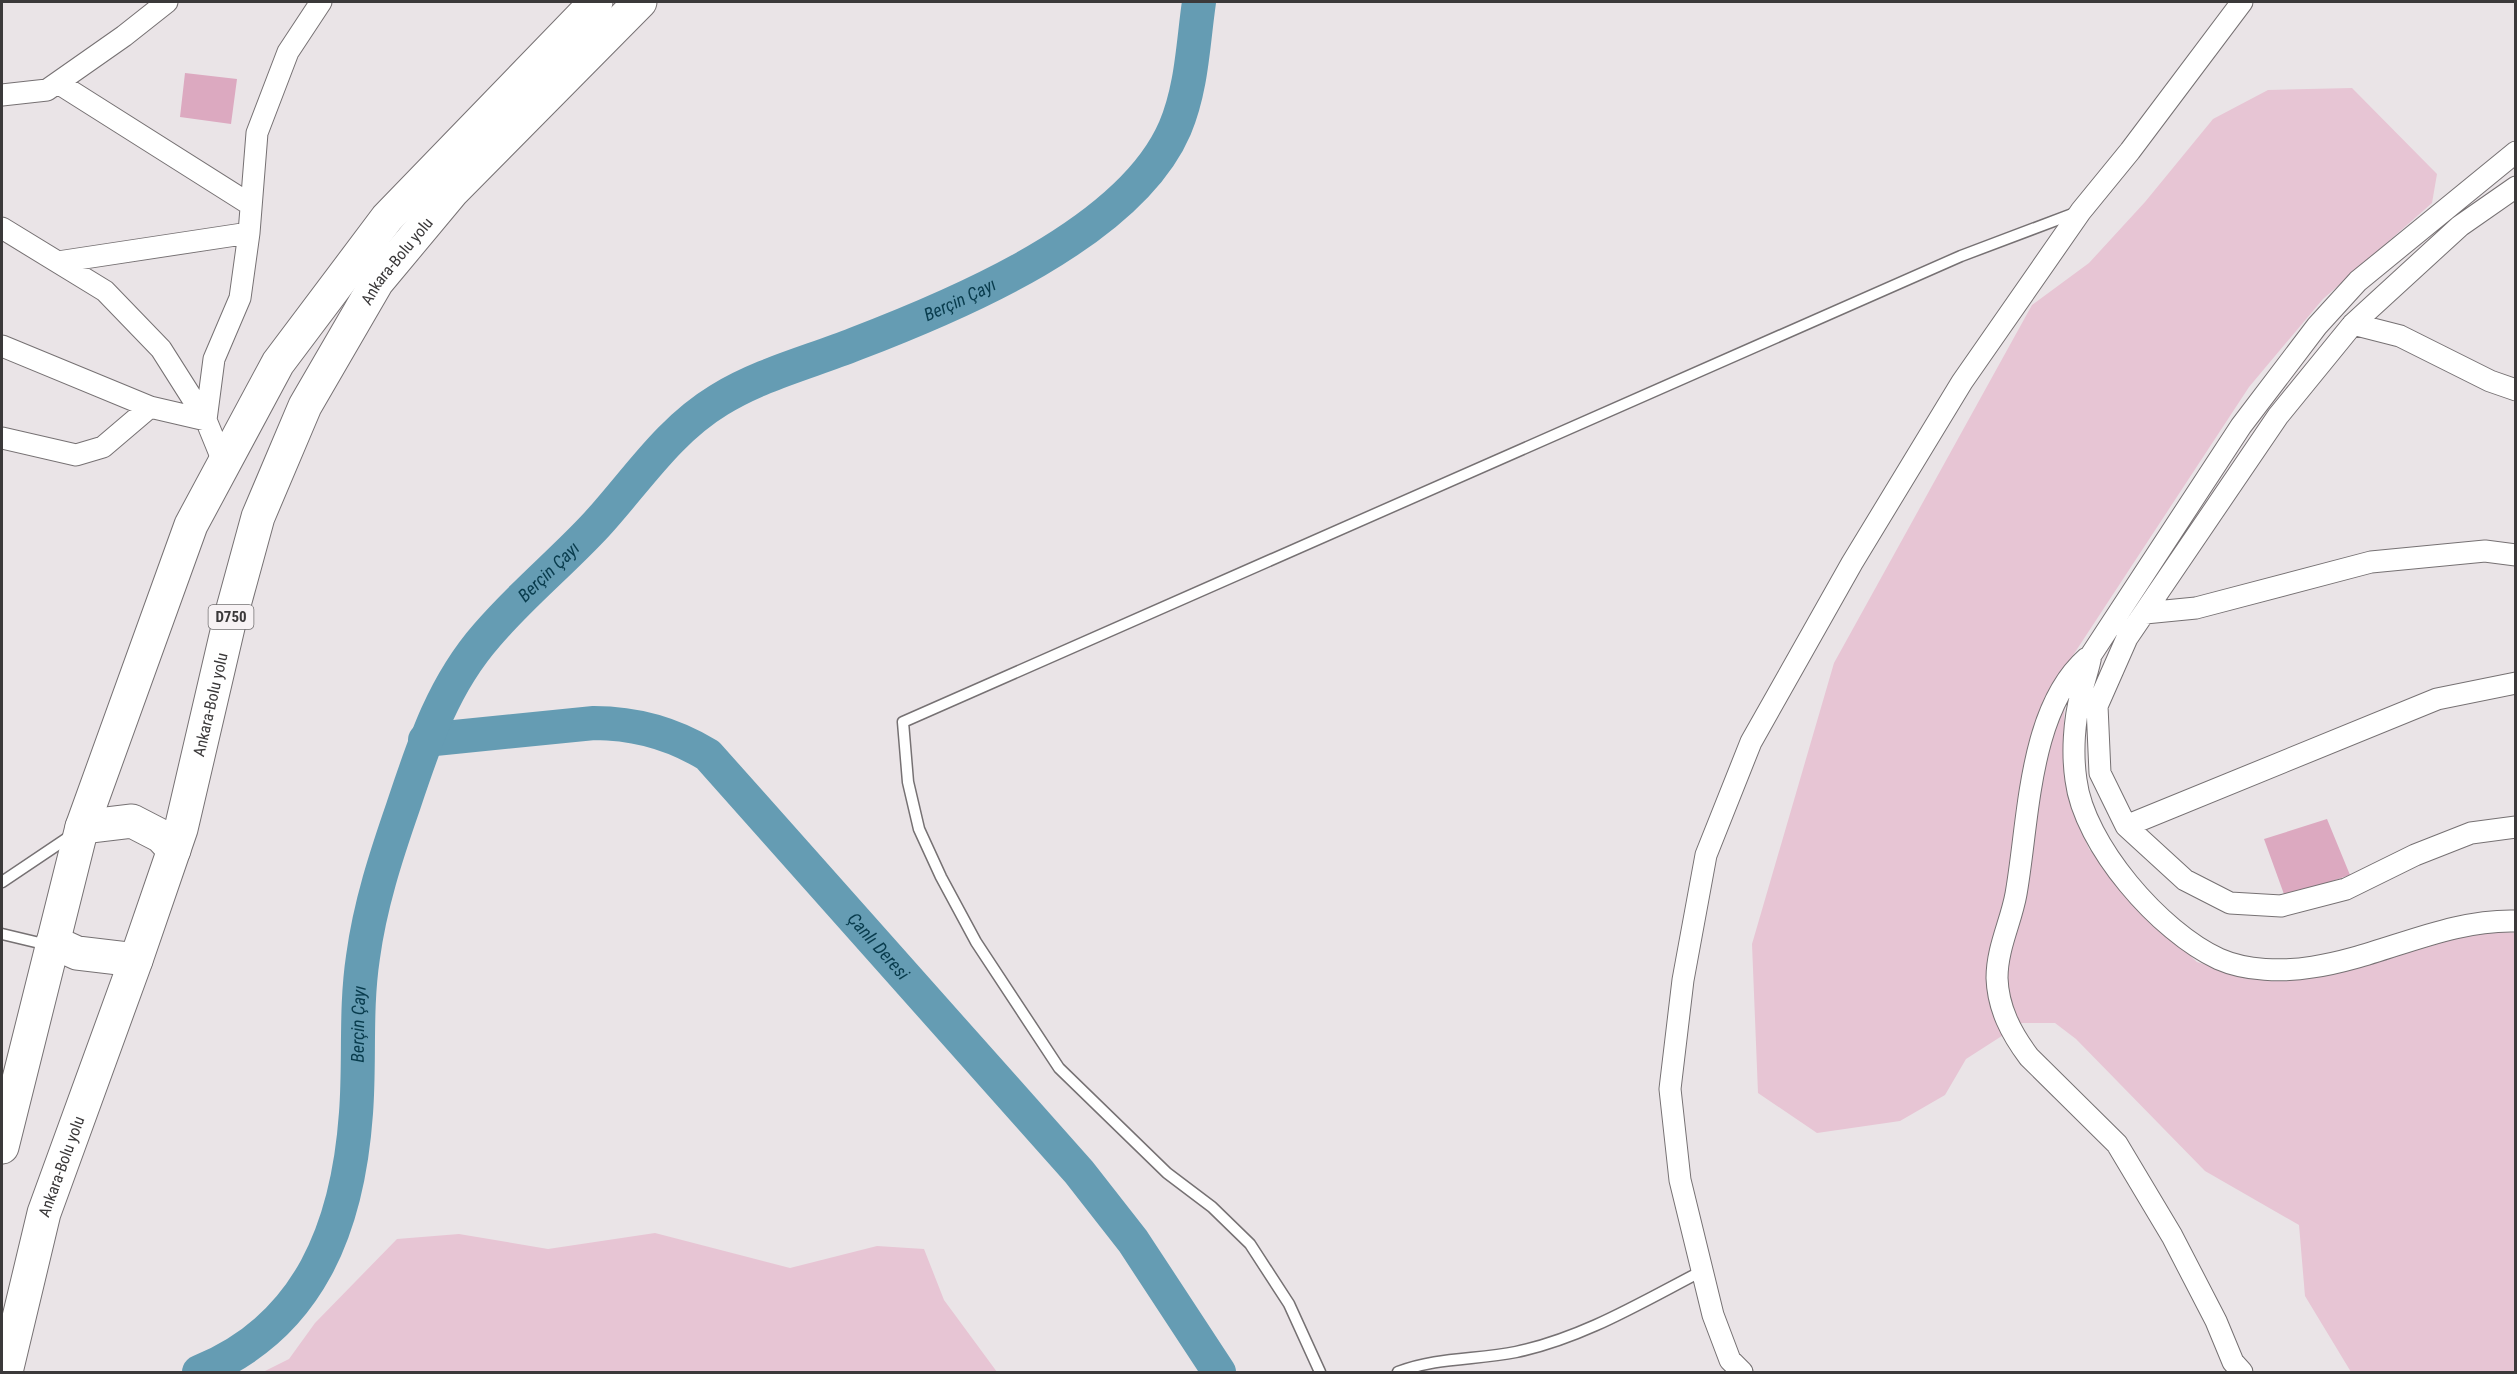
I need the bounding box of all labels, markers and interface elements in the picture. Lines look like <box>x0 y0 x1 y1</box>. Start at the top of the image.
street label: Ankara-Bolu yolu <box>357 214 437 308</box>
water label: Berçin Çayı <box>920 274 999 325</box>
water label: Berçin Çayı <box>513 537 584 606</box>
road number: D750 <box>208 605 254 629</box>
street label: Ankara-Bolu yolu <box>189 651 232 758</box>
water label: Çanlı Deresi <box>843 908 915 985</box>
water label: Berçin Çayı <box>347 985 370 1063</box>
street label: Ankara-Bolu yolu <box>34 1114 88 1220</box>

